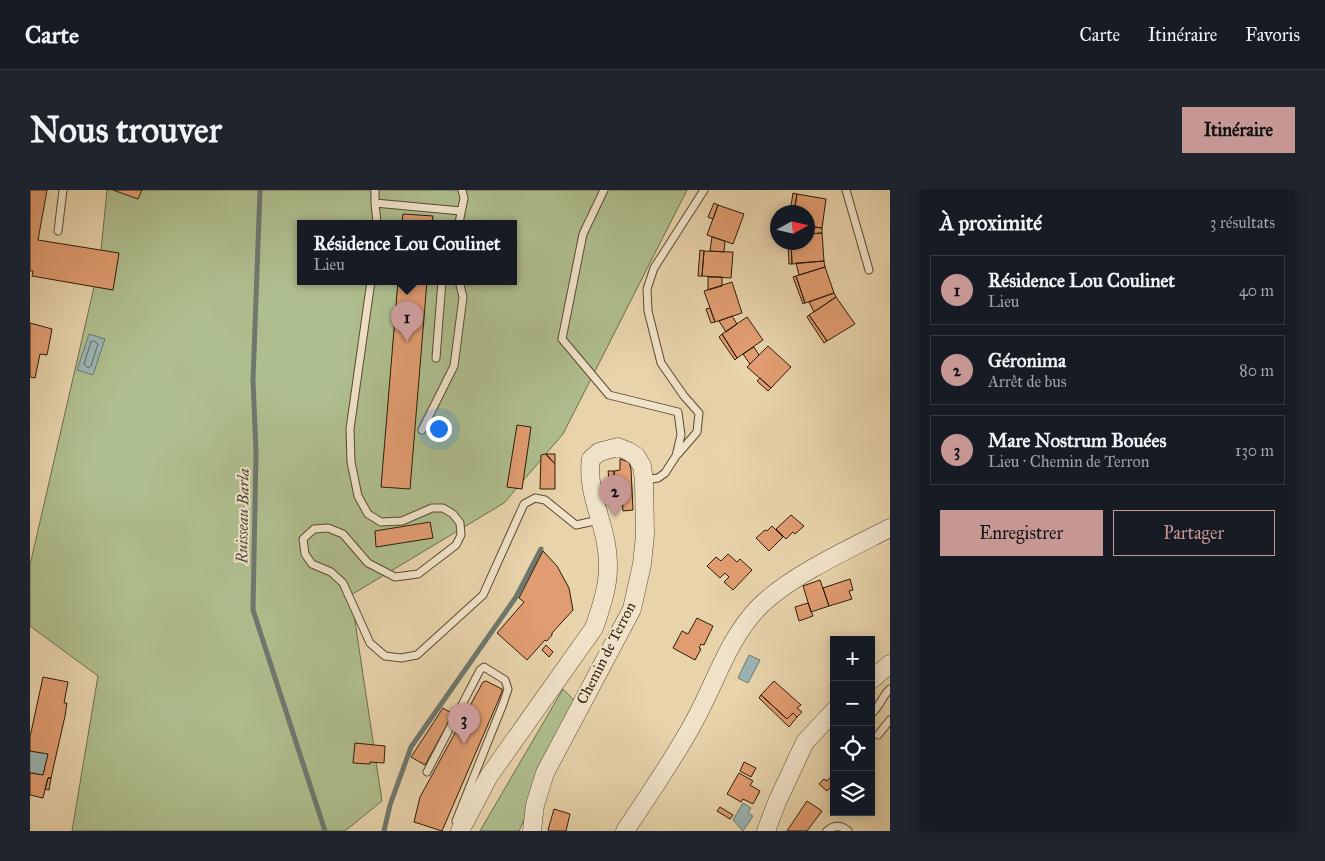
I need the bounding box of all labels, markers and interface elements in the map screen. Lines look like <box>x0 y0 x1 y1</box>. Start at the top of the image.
text: Carte <box>25 20 79 50</box>
text: Carte <box>1080 24 1120 46</box>
text: Itinéraire <box>1148 24 1217 46</box>
text: Favoris <box>1245 24 1300 46</box>
button: Itinéraire <box>1182 107 1295 153</box>
text: Nous trouver <box>30 109 222 152</box>
north arrow <box>770 205 815 250</box>
text: À proximité <box>940 210 1042 236</box>
text: 3 résultats <box>1210 213 1275 232</box>
popup <box>297 220 517 285</box>
text: Résidence Lou Coulinet <box>313 232 501 255</box>
text: Lieu <box>313 255 345 274</box>
text: Résidence Lou Coulinet <box>988 269 1175 292</box>
text: 1 <box>954 281 960 300</box>
text: 40 m <box>1239 281 1274 300</box>
text: Lieu <box>988 292 1019 311</box>
pin: 1 <box>391 301 423 342</box>
text: Géronima <box>988 349 1066 372</box>
text: 2 <box>953 361 961 380</box>
text: 80 m <box>1239 361 1274 380</box>
text: Arrêt de bus <box>988 372 1067 391</box>
your location <box>426 416 452 442</box>
text: Mare Nostrum Bouées <box>988 429 1166 452</box>
text: 3 <box>954 441 960 460</box>
text: 130 m <box>1235 441 1274 460</box>
text: Lieu · Chemin de Terron <box>988 452 1149 471</box>
water label: Ruisseau Barla <box>232 468 253 565</box>
pin: 2 <box>599 475 631 516</box>
button: Enregistrer <box>940 510 1103 556</box>
button: Partager <box>1113 510 1275 556</box>
street label: Chemin de Terron <box>573 599 639 707</box>
map controls <box>830 636 875 816</box>
button: + <box>830 636 875 681</box>
button: − <box>830 681 875 726</box>
pin: 3 <box>448 703 480 744</box>
button: locate <box>830 726 875 771</box>
button: layers <box>830 771 875 816</box>

